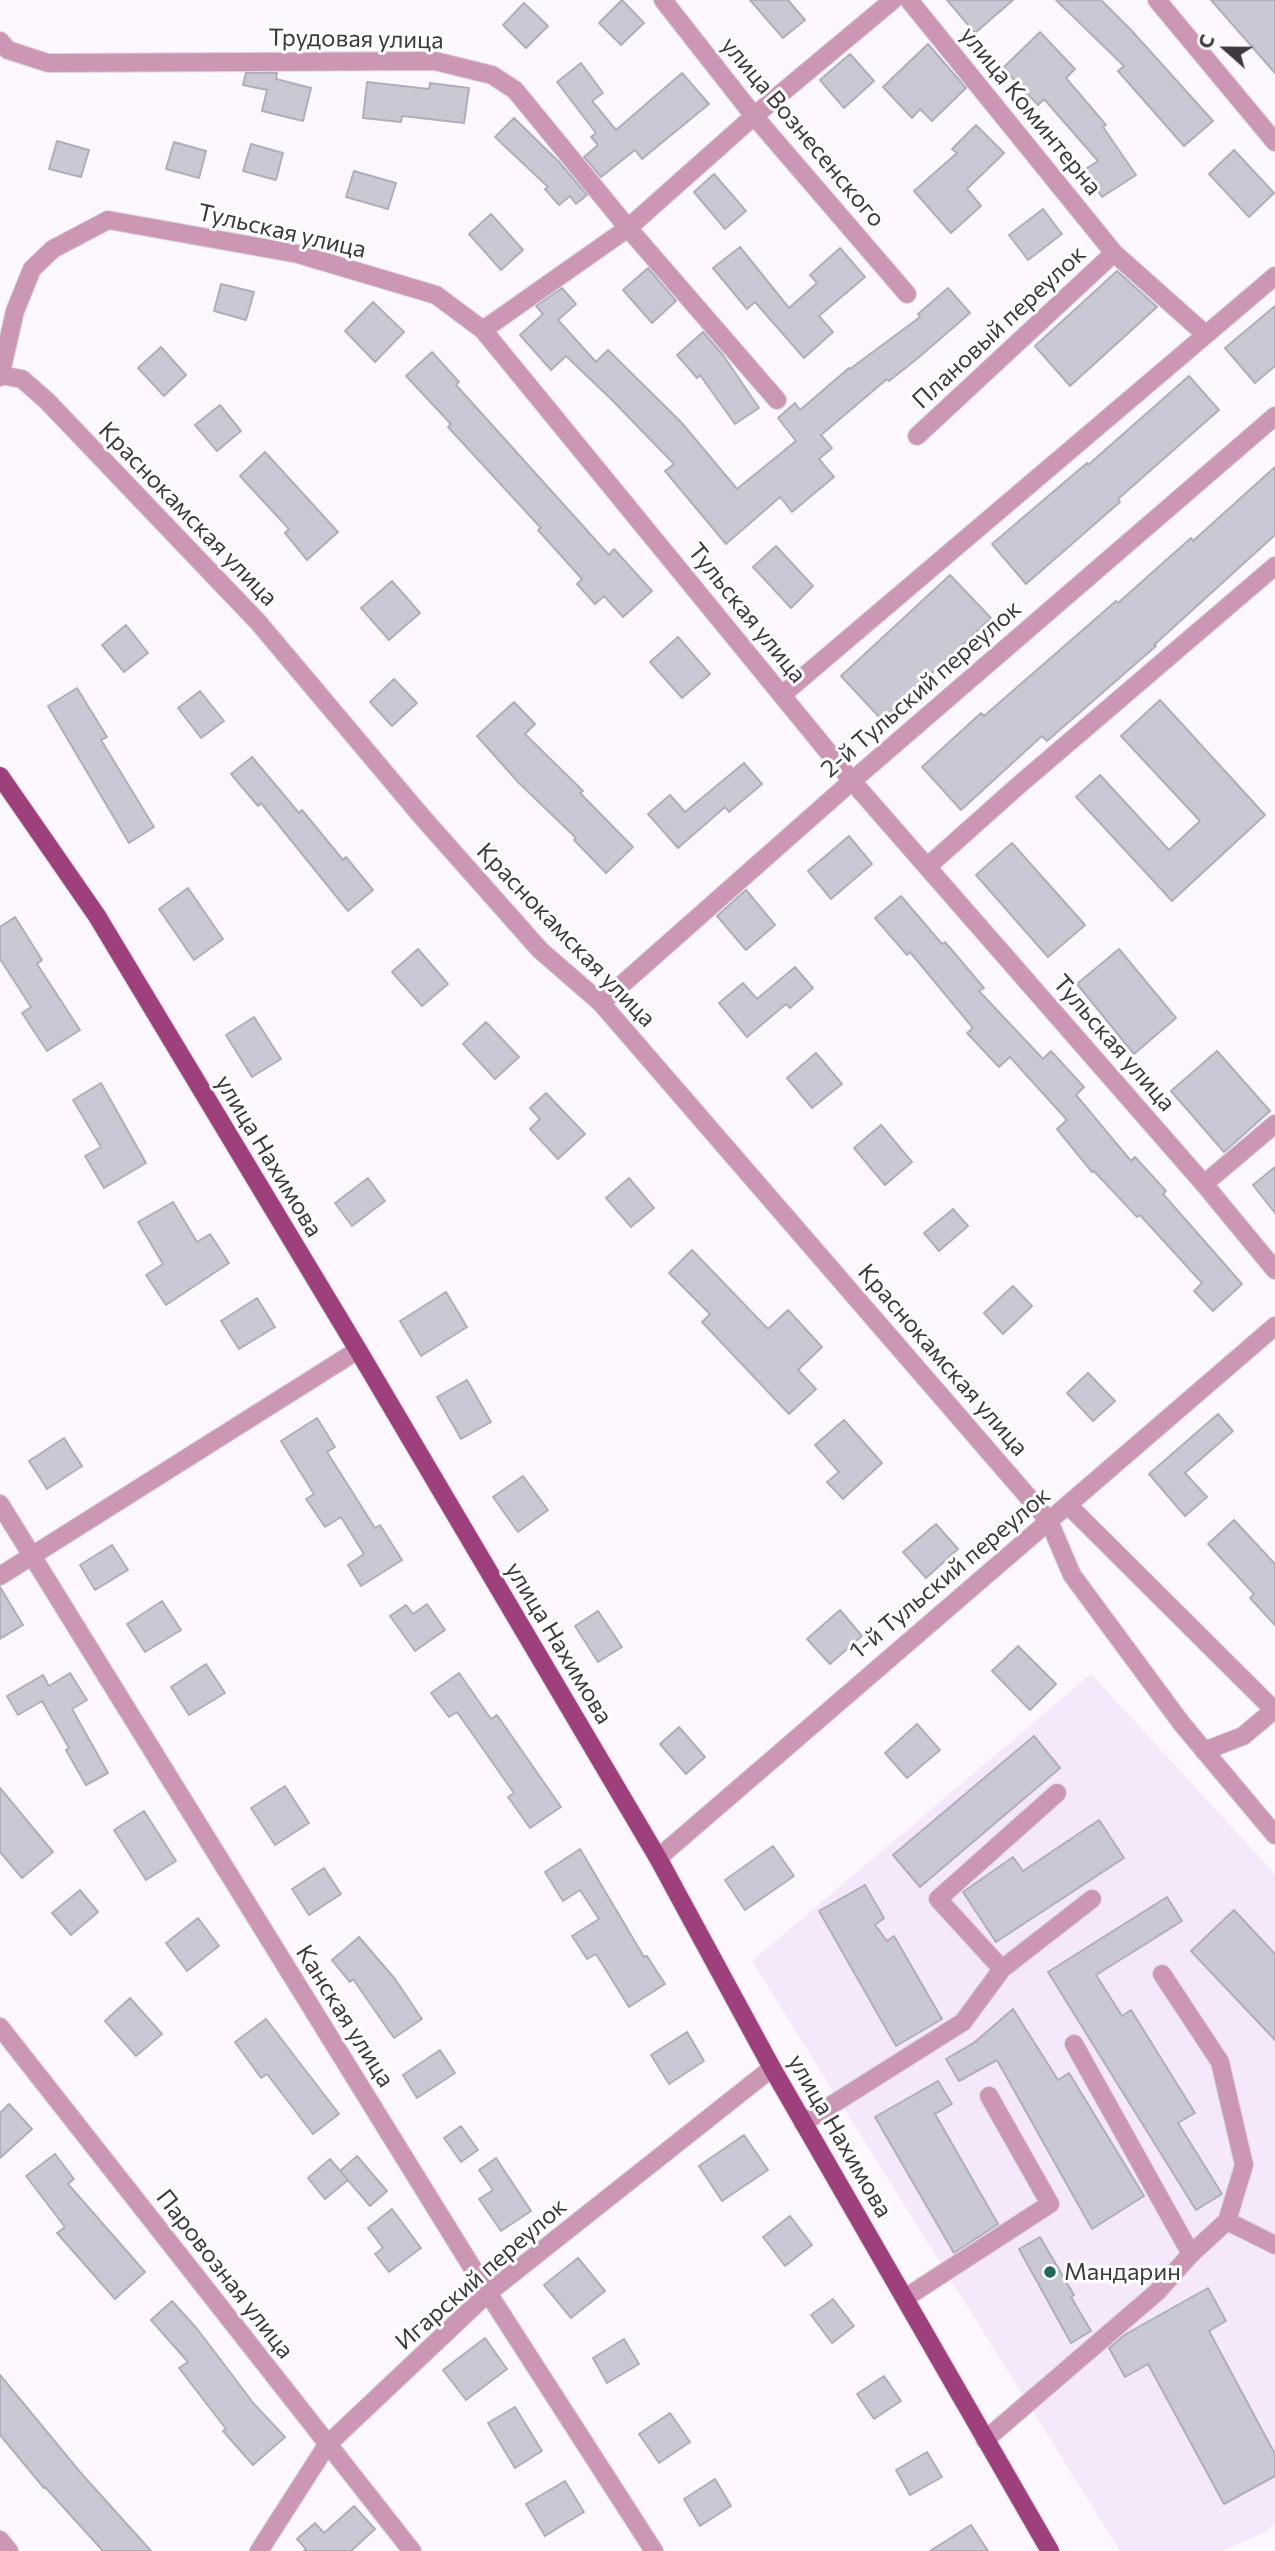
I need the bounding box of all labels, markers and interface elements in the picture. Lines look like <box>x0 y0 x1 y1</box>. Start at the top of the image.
north arrow <box>1191 14 1261 84</box>
street label: улица Коминтерна <box>954 21 1108 201</box>
street label: Трудовая улица <box>268 23 444 55</box>
street label: улица Вознесенского <box>715 31 891 233</box>
text: С <box>1193 31 1219 51</box>
street label: Тульская улица <box>195 198 369 264</box>
street label: Плановый переулок <box>907 239 1091 415</box>
street label: Краснокамская улица <box>93 416 283 612</box>
street label: Тульская улица <box>682 537 812 689</box>
street label: 2-й Тульский переулок <box>815 594 1027 784</box>
street label: Краснокамская улица <box>471 837 661 1033</box>
street label: Тульская улица <box>1047 969 1181 1117</box>
street label: улица Нахимова <box>209 1070 329 1242</box>
street label: Краснокамская улица <box>852 1258 1034 1462</box>
street label: 1-й Тульский переулок <box>844 1481 1056 1665</box>
street label: улица Нахимова <box>499 1557 619 1729</box>
street label: Канская улица <box>290 1940 400 2092</box>
street label: улица Нахимова <box>782 2049 898 2223</box>
street label: Паровозная улица <box>150 2184 300 2364</box>
street label: Игарский переулок <box>390 2192 572 2356</box>
place label: Мандарин <box>1064 2258 1181 2286</box>
marker: Мандарин <box>1042 2264 1058 2280</box>

